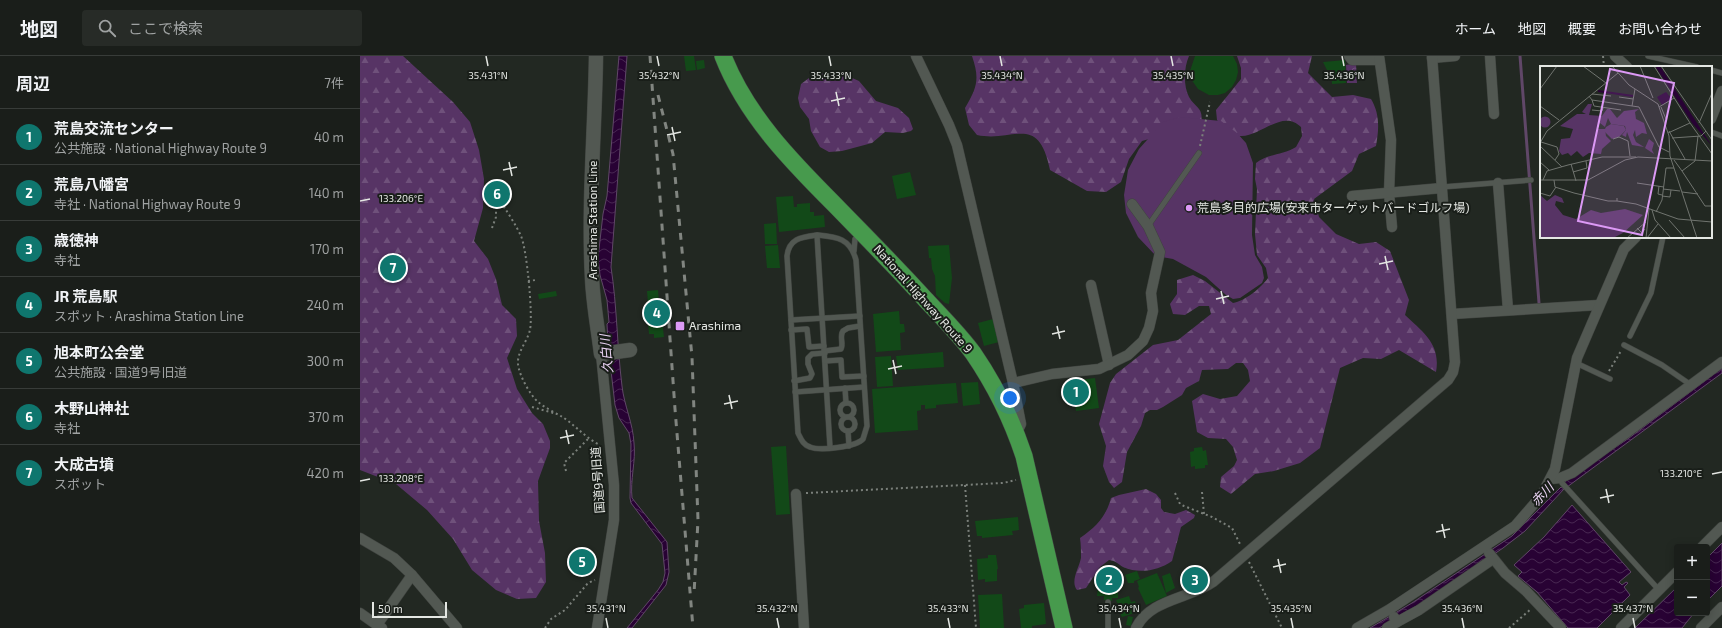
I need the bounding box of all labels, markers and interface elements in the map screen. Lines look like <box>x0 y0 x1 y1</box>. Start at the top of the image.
search box <box>82 10 362 46</box>
text: 地図 <box>20 17 58 40</box>
icon: search <box>96 17 118 39</box>
text: ここで検索 <box>128 19 203 37</box>
text: ホーム <box>1454 20 1496 37</box>
text: 地図 <box>1518 20 1546 37</box>
text: 概要 <box>1568 20 1596 37</box>
text: お問い合わせ <box>1618 20 1702 37</box>
inset map <box>1540 66 1712 238</box>
text: 35.431°N <box>468 69 508 81</box>
text: 35.432°N <box>638 69 680 81</box>
text: 35.433°N <box>810 69 852 81</box>
text: 35.434°N <box>981 69 1023 81</box>
text: 35.435°N <box>1153 69 1193 81</box>
text: 35.436°N <box>1323 69 1365 81</box>
text: 周辺 <box>16 73 50 93</box>
text: 7件 <box>324 75 344 91</box>
text: 荒島交流センター <box>54 119 174 137</box>
text: 1 <box>26 129 32 145</box>
text: 40 m <box>314 129 344 145</box>
text: 公共施設 · National Highway Route 9 <box>54 140 267 156</box>
street label: Arashima Station Line <box>585 160 599 280</box>
text: 荒島八幡宮 <box>54 175 129 193</box>
pin: 6 <box>484 179 510 209</box>
text: 2 <box>25 185 33 201</box>
text: 140 m <box>309 185 344 201</box>
text: 133.206°E <box>379 192 423 204</box>
text: 寺社 · National Highway Route 9 <box>54 196 241 212</box>
place label: 荒島多目的広場(安来市ターゲットバードゴルフ場) <box>1197 200 1470 214</box>
marker: 荒島多目的広場(安来市ターゲットバードゴルフ場) <box>1184 203 1194 213</box>
text: 歳徳神 <box>54 231 99 249</box>
text: 3 <box>25 241 33 257</box>
text: 170 m <box>310 241 344 257</box>
street label: National Highway Route 9 <box>872 241 976 355</box>
text: 寺社 <box>54 252 80 268</box>
pin: 7 <box>380 253 406 283</box>
text: JR 荒島駅 <box>54 287 118 305</box>
text: 4 <box>25 297 33 313</box>
text: 240 m <box>307 297 344 313</box>
pin: 4 <box>644 298 670 328</box>
text: スポット · Arashima Station Line <box>54 308 244 324</box>
place label: Arashima <box>689 318 741 332</box>
marker: Arashima <box>674 320 686 332</box>
water label: 久白川 <box>596 332 616 374</box>
text: 旭本町公会堂 <box>54 343 144 361</box>
text: 5 <box>25 353 33 369</box>
text: 300 m <box>307 353 344 369</box>
text: 公共施設 · 国道9号旧道 <box>54 364 187 380</box>
pin: 1 <box>1063 377 1089 407</box>
your location <box>1000 388 1020 408</box>
text: 木野山神社 <box>54 399 129 417</box>
text: 6 <box>25 409 33 425</box>
text: 370 m <box>308 409 344 425</box>
text: 寺社 <box>54 420 80 436</box>
street label: 国道9号旧道 <box>588 446 606 514</box>
text: 大成古墳 <box>54 455 114 473</box>
text: 7 <box>26 465 32 481</box>
text: 420 m <box>307 465 344 481</box>
text: 133.210°E <box>1660 467 1703 479</box>
text: 133.208°E <box>379 472 424 484</box>
text: スポット <box>54 476 106 492</box>
water label: 赤川 <box>1527 478 1558 509</box>
map controls <box>1674 544 1710 616</box>
button: + <box>1674 544 1710 580</box>
pin: 5 <box>569 547 595 577</box>
pin: 2 <box>1096 565 1122 595</box>
pin: 3 <box>1182 565 1208 595</box>
button: − <box>1674 580 1710 616</box>
scale bar <box>372 600 447 619</box>
text: 50 m <box>378 602 403 615</box>
text: 35.431°N <box>586 602 626 614</box>
text: 35.432°N <box>756 602 798 614</box>
text: 35.433°N <box>927 602 969 614</box>
text: 35.434°N <box>1098 602 1140 614</box>
text: 35.435°N <box>1271 602 1311 614</box>
text: 35.436°N <box>1441 602 1483 614</box>
text: 35.437°N <box>1613 602 1653 614</box>

